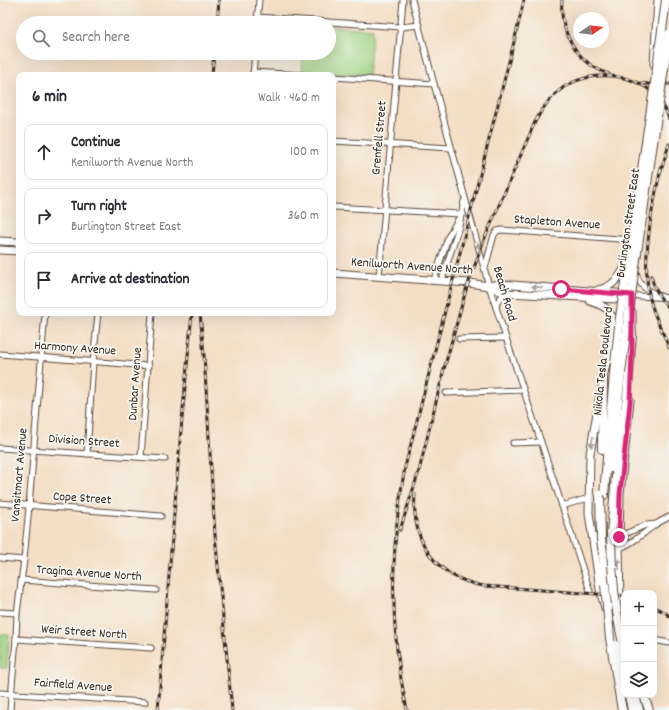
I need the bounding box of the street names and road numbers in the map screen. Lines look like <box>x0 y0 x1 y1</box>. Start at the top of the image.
street label: Grenfell Street <box>367 100 393 176</box>
street label: Burlington Street East <box>612 167 646 279</box>
street label: Stapleton Avenue <box>513 211 601 236</box>
street label: Kenilworth Avenue North <box>350 253 474 281</box>
street label: Beach Road <box>487 264 521 324</box>
street label: Nikola Tesla Boulevard <box>589 306 619 416</box>
street label: Harmony Avenue <box>33 337 117 361</box>
street label: Dunbar Avenue <box>124 346 148 421</box>
street label: Vansitmart Avenue <box>6 427 34 523</box>
street label: Division Street <box>48 430 120 454</box>
street label: Cope Street <box>52 487 112 511</box>
street label: Tragina Avenue North <box>36 561 142 587</box>
street label: Weir Street North <box>41 621 127 645</box>
street label: Fairfield Avenue <box>33 674 113 698</box>

